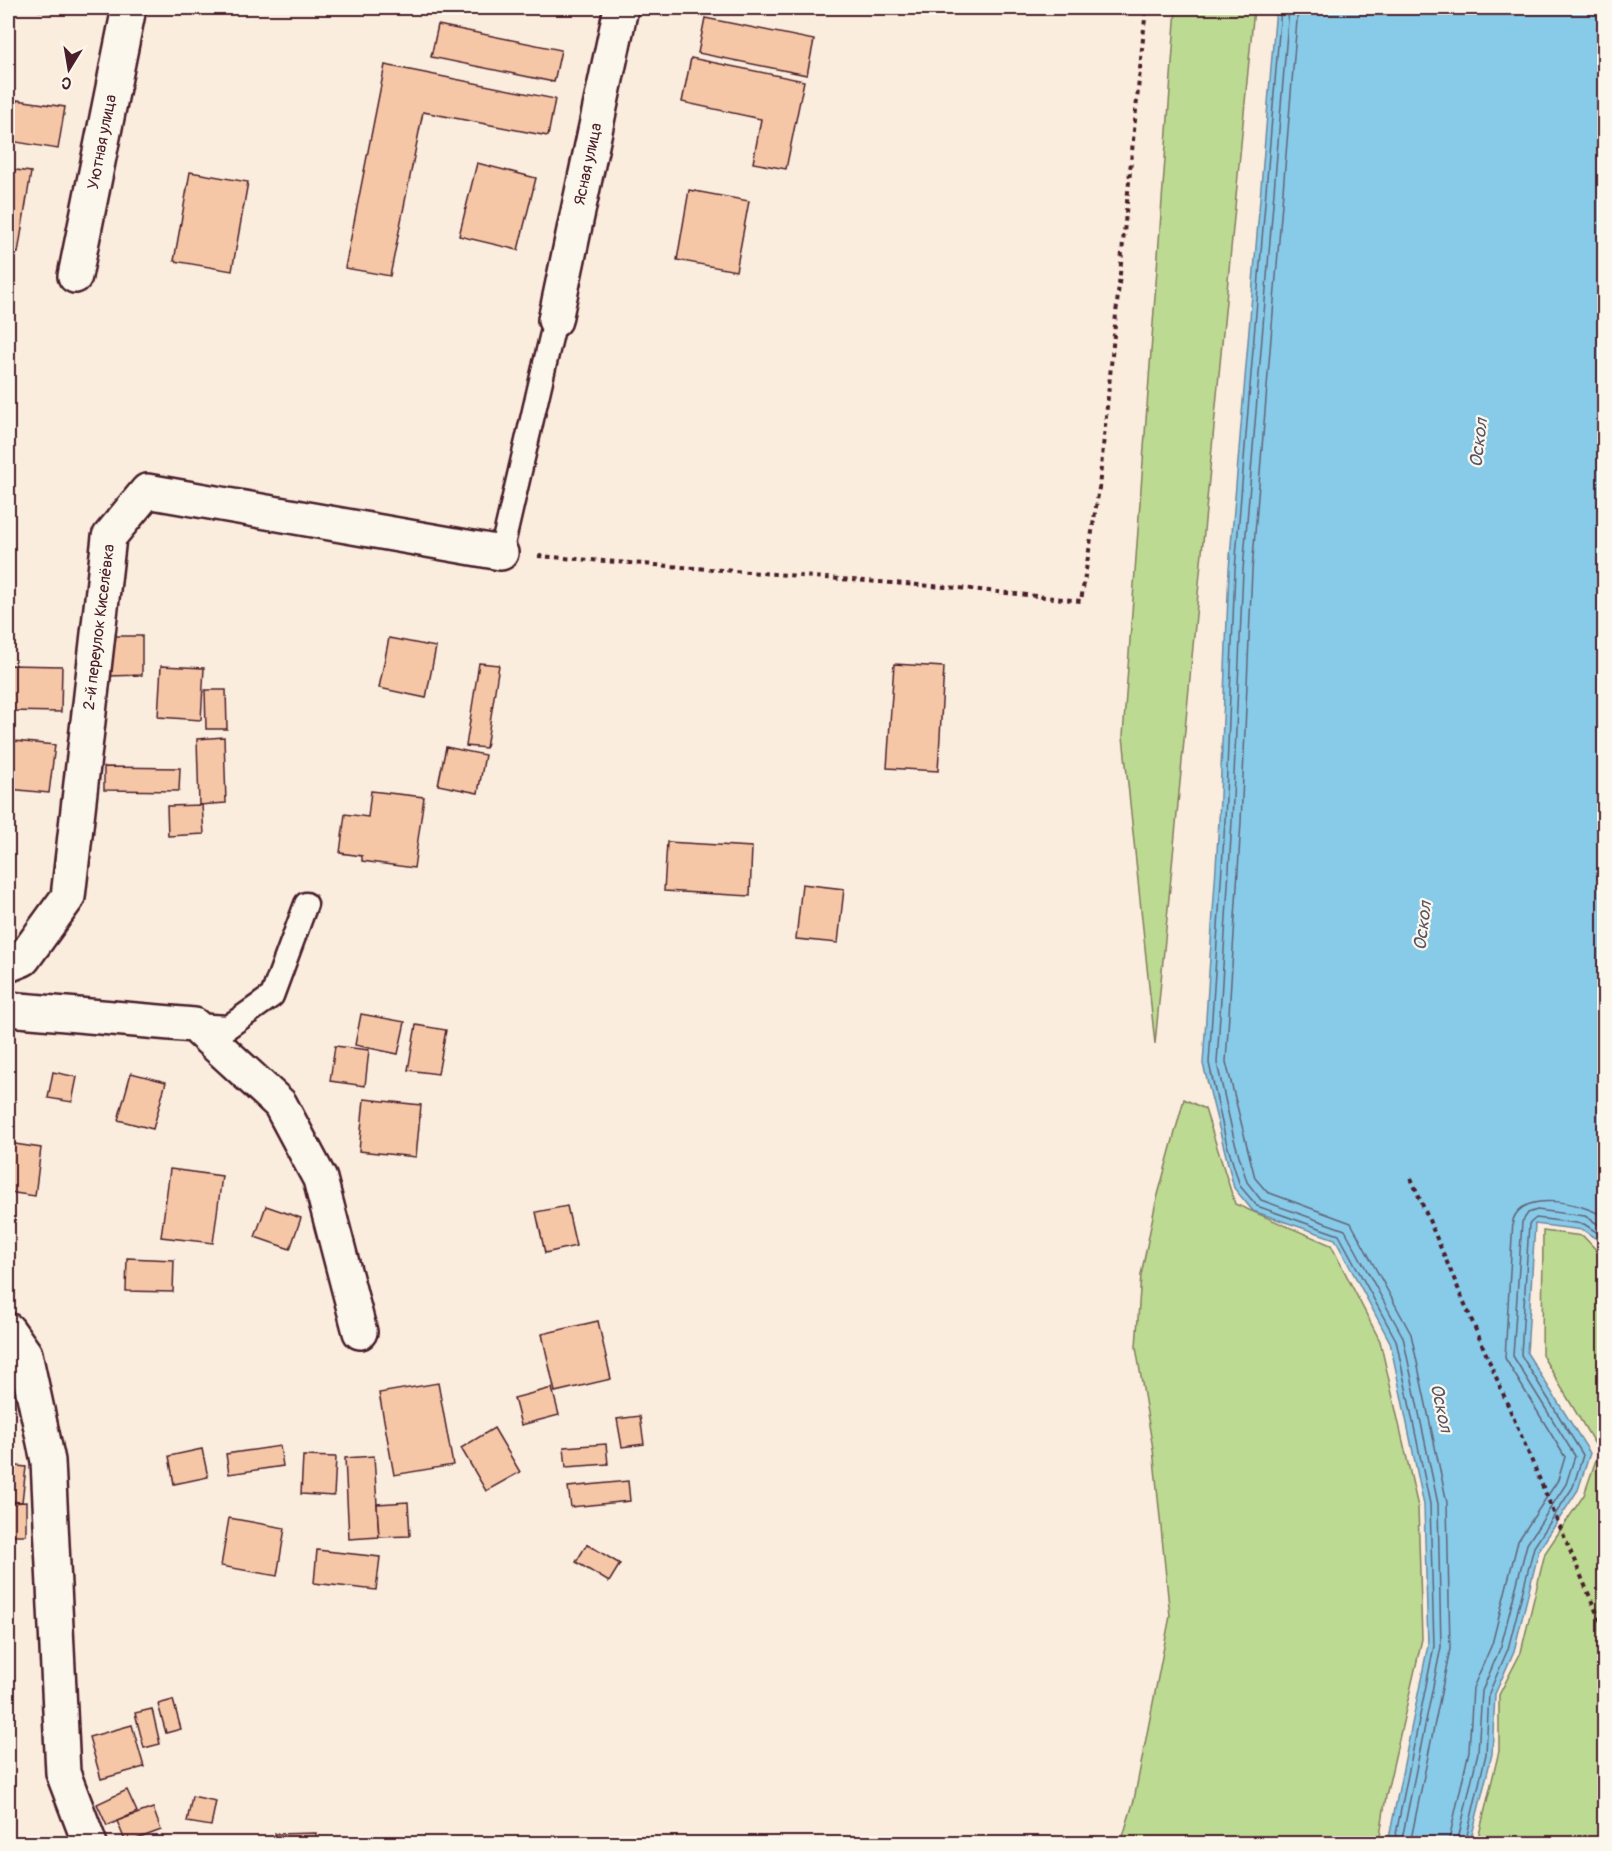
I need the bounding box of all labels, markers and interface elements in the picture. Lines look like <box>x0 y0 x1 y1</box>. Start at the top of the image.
north arrow <box>39 39 99 99</box>
text: С <box>59 72 73 94</box>
street label: Уютная улица <box>83 93 121 191</box>
street label: Ясная улица <box>570 121 606 207</box>
water label: Оскол <box>1465 416 1494 469</box>
street label: 2-й переулок Киселёвка <box>79 543 119 711</box>
water label: Оскол <box>1409 899 1438 952</box>
water label: Оскол <box>1425 1382 1458 1436</box>

